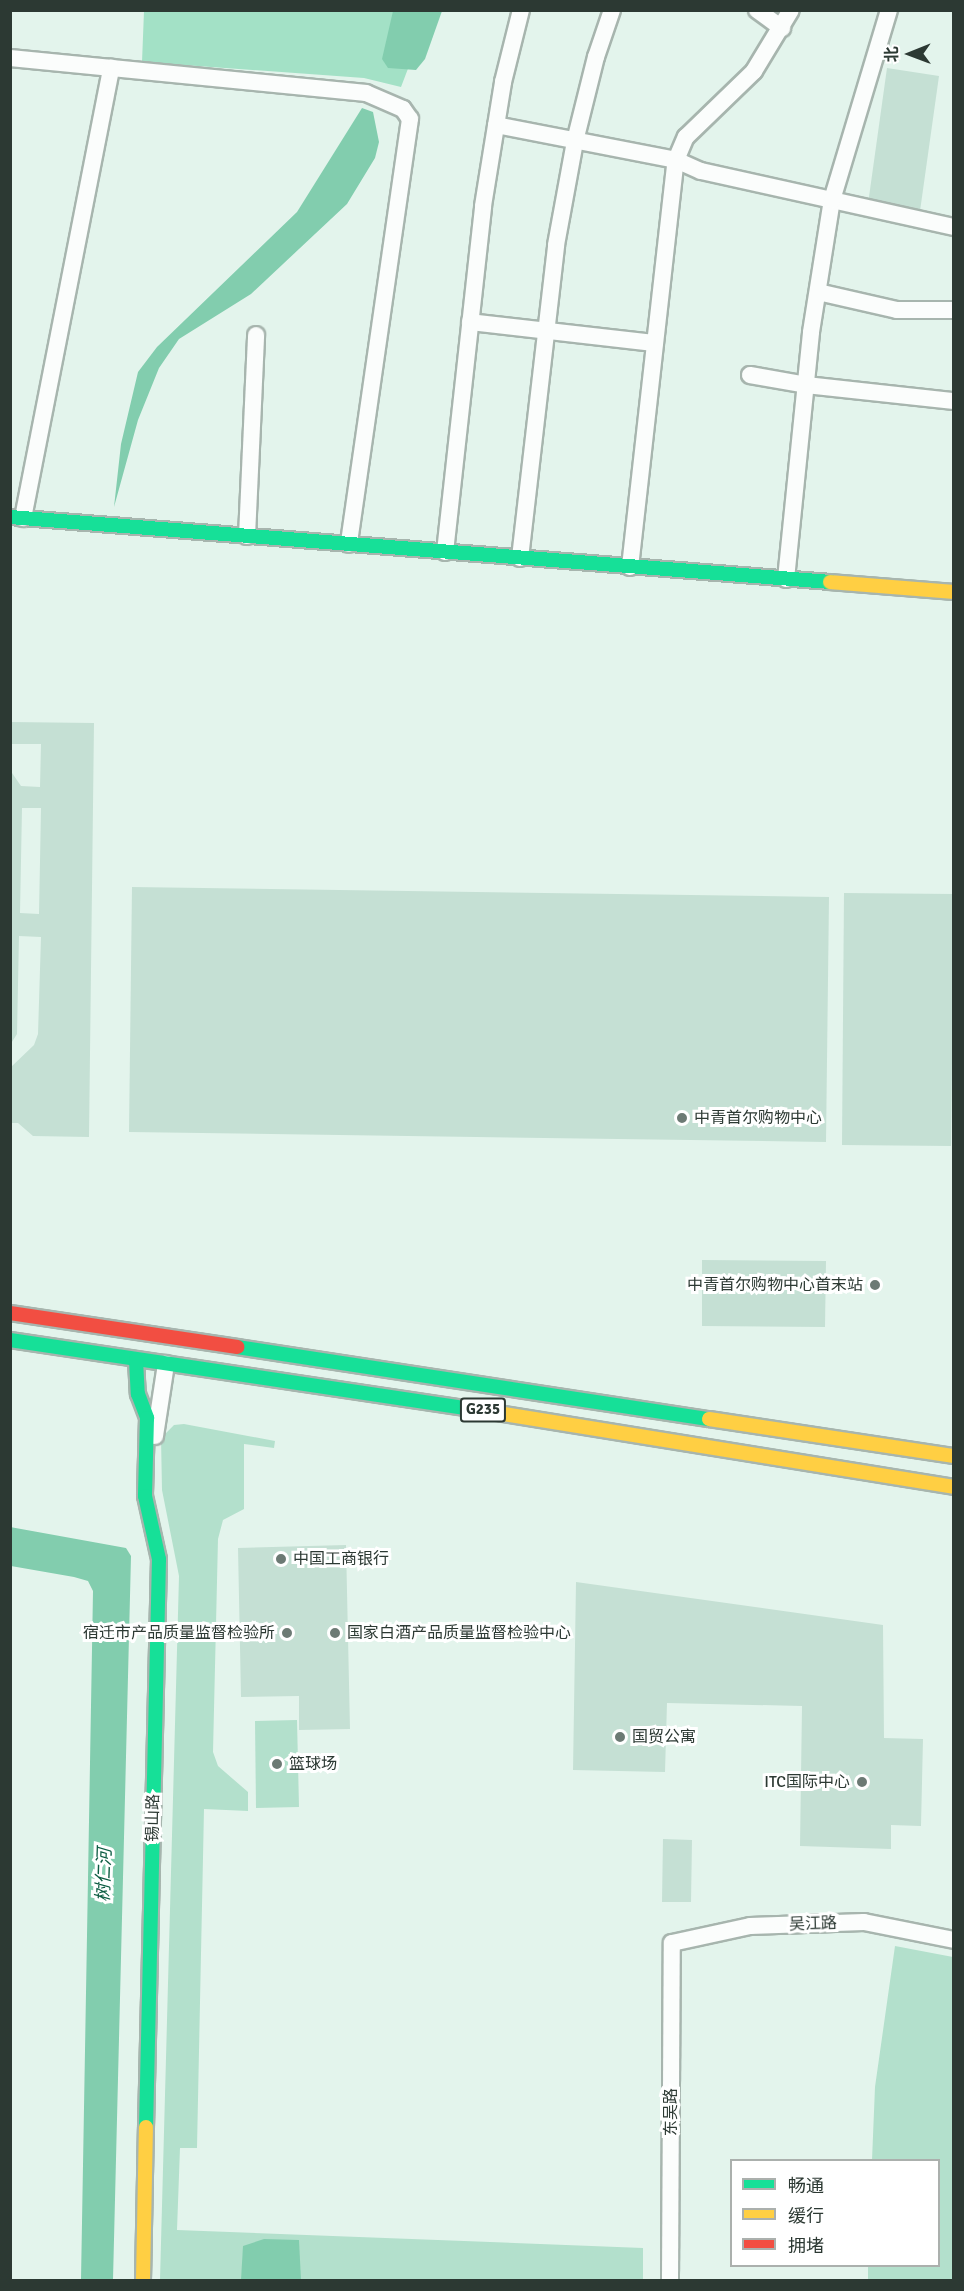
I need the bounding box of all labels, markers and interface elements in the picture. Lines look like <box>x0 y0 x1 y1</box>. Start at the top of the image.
north arrow <box>880 24 940 84</box>
text: 北 <box>882 46 902 63</box>
place label: 中青首尔购物中心 <box>694 1108 822 1128</box>
marker: 中青首尔购物中心 <box>675 1111 689 1125</box>
place label: 中青首尔购物中心首末站 <box>687 1275 863 1295</box>
marker: 中青首尔购物中心首末站 <box>868 1278 882 1292</box>
road number: G235 <box>459 1398 507 1422</box>
place label: 中国工商银行 <box>293 1549 389 1569</box>
marker: 中国工商银行 <box>274 1552 288 1566</box>
place label: 宿迁市产品质量监督检验所 <box>83 1623 275 1643</box>
place label: 国家白酒产品质量监督检验中心 <box>347 1623 571 1643</box>
marker: 宿迁市产品质量监督检验所 <box>280 1626 294 1640</box>
marker: 国家白酒产品质量监督检验中心 <box>328 1626 342 1640</box>
place label: 国贸公寓 <box>632 1727 696 1747</box>
marker: 国贸公寓 <box>613 1730 627 1744</box>
place label: 篮球场 <box>289 1754 337 1774</box>
marker: 篮球场 <box>270 1757 284 1771</box>
place label: ITC国际中心 <box>764 1772 850 1792</box>
marker: ITC国际中心 <box>855 1775 869 1789</box>
street label: 锡山路 <box>143 1794 163 1842</box>
water label: 树仁河 <box>92 1848 116 1902</box>
street label: 吴江路 <box>789 1914 837 1934</box>
street label: 东吴路 <box>661 2088 681 2136</box>
legend <box>730 2159 940 2267</box>
text: 畅通 <box>788 2175 824 2197</box>
text: 缓行 <box>788 2205 824 2227</box>
text: 拥堵 <box>788 2235 824 2257</box>

